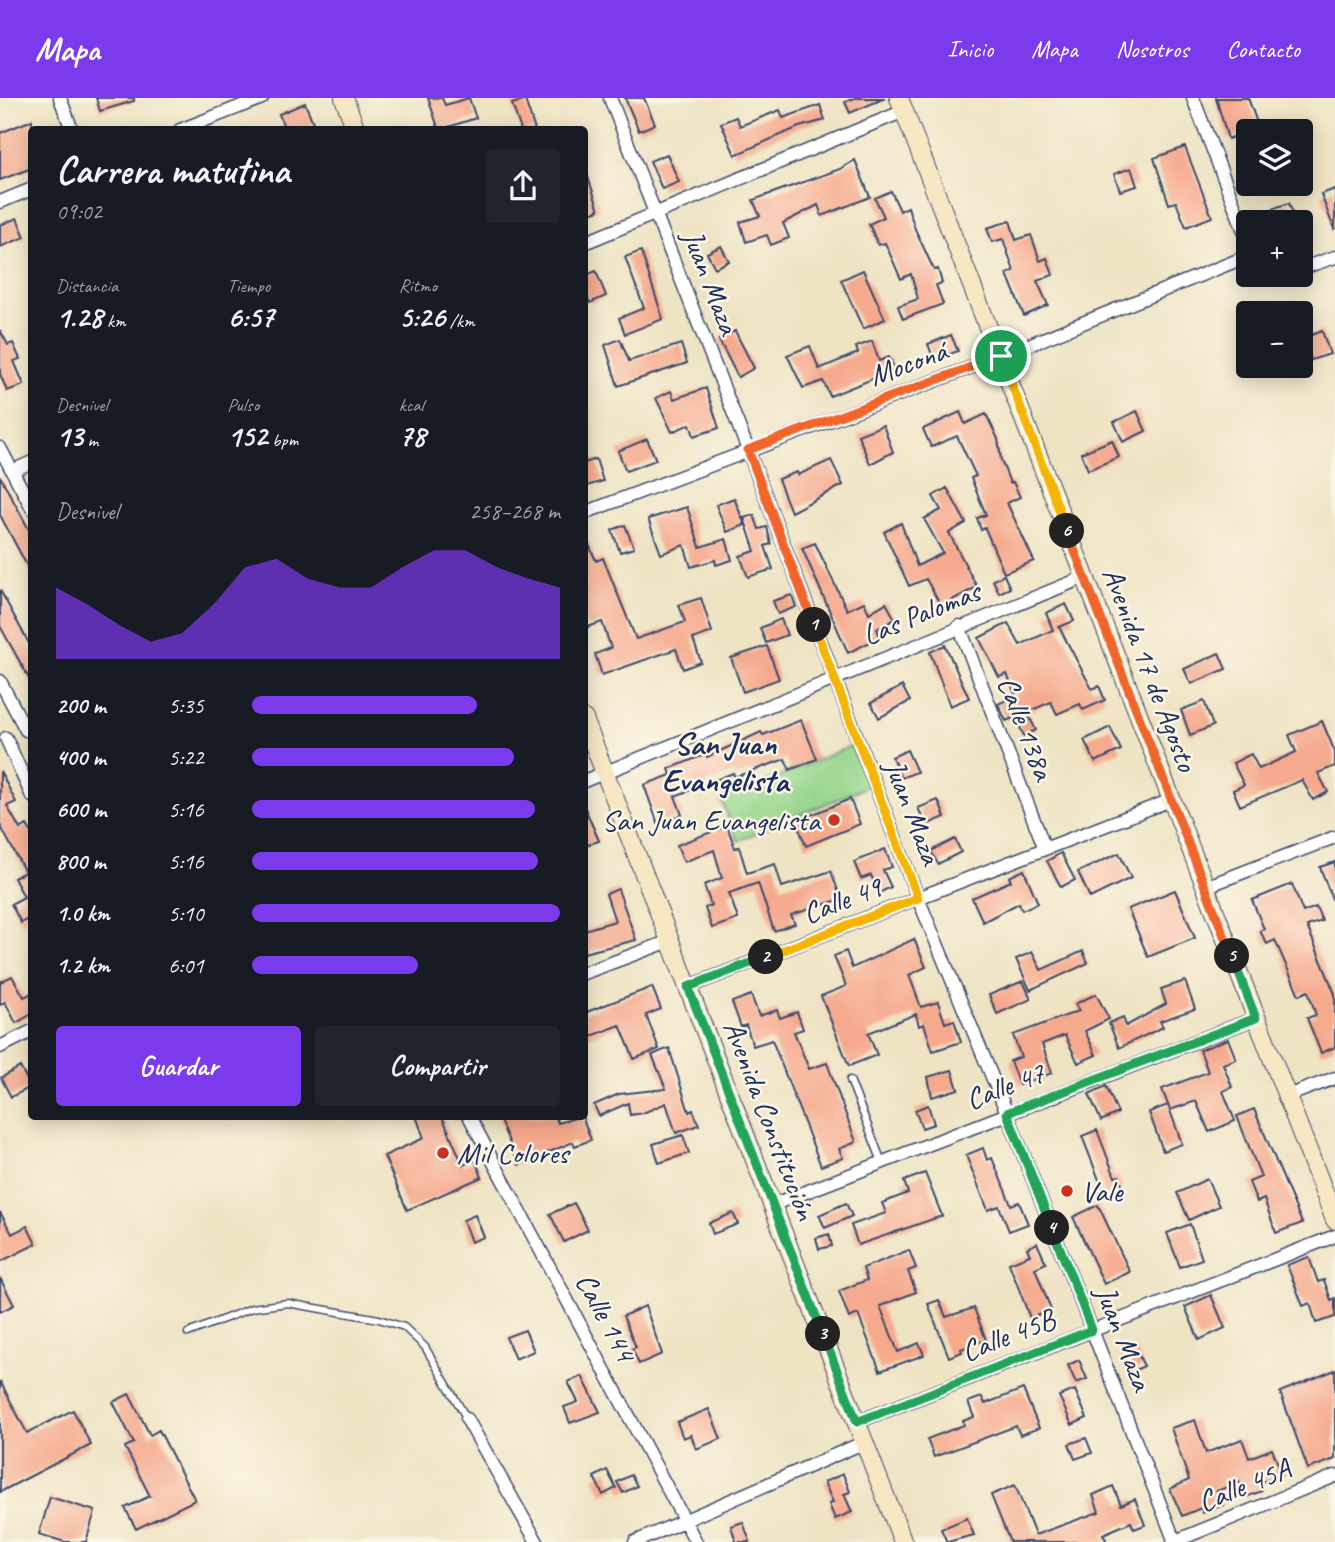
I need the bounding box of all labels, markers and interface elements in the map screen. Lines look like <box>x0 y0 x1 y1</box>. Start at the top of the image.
text: Mapa <box>35 28 100 70</box>
text: Inicio <box>947 34 993 64</box>
text: Mapa <box>1031 34 1078 64</box>
text: Nosotros <box>1116 34 1188 64</box>
text: Contacto <box>1226 34 1300 64</box>
map controls <box>1236 119 1313 378</box>
button: layers <box>1236 119 1313 196</box>
text: Carrera matutina <box>56 147 290 194</box>
button: share <box>486 149 560 223</box>
text: 09:02 <box>56 197 102 226</box>
button: + <box>1236 210 1313 287</box>
street label: Juan Maza <box>673 222 749 341</box>
text: Distancia <box>56 274 118 298</box>
text: Tiempo <box>227 274 270 298</box>
text: Ritmo <box>399 274 437 298</box>
text: 1.28 <box>56 298 102 336</box>
text: 6:57 <box>227 298 274 336</box>
text: 5:26 <box>399 298 445 336</box>
button: − <box>1236 301 1313 378</box>
text: km <box>102 309 126 333</box>
text: /km <box>445 309 475 333</box>
pin <box>971 326 1031 386</box>
street label: Moconá <box>864 330 955 395</box>
icon: arrive <box>982 337 1020 375</box>
text: Desnivel <box>56 393 108 417</box>
text: Pulso <box>227 393 259 417</box>
text: kcal <box>399 393 424 417</box>
text: 13 <box>56 417 83 455</box>
text: 152 <box>227 417 267 455</box>
text: 78 <box>399 417 426 455</box>
text: m <box>83 428 98 452</box>
text: bpm <box>267 428 298 452</box>
text: Desnivel <box>56 497 118 526</box>
text: 258–268 m <box>469 497 560 526</box>
pin: 6 <box>1050 514 1084 548</box>
text: 6 <box>1062 518 1071 542</box>
street label: Avenida 17 de Agosto <box>1094 562 1207 778</box>
street label: Las Palomas <box>857 571 988 654</box>
pin: 1 <box>796 608 832 642</box>
text: 1 <box>809 612 818 636</box>
street label: Calle 138a <box>989 671 1064 787</box>
text: 200 m <box>56 691 106 720</box>
text: 5:35 <box>168 691 204 720</box>
district label: San Juan Evangelista <box>662 723 791 801</box>
text: 400 m <box>56 743 106 772</box>
text: 5:22 <box>168 743 204 772</box>
street label: Juan Maza <box>875 752 951 871</box>
text: 600 m <box>56 795 106 824</box>
text: 5:16 <box>168 795 204 824</box>
place label: San Juan Evangelista <box>602 801 822 839</box>
marker: San Juan Evangelista <box>826 812 842 828</box>
text: 800 m <box>56 847 106 876</box>
text: 5:16 <box>168 847 204 876</box>
street label: Calle 49 <box>797 867 889 932</box>
text: 1.0 km <box>56 899 110 928</box>
text: 5:10 <box>168 899 204 928</box>
pin: 5 <box>1214 938 1250 974</box>
pin: 2 <box>748 940 784 974</box>
text: 5 <box>1227 943 1236 967</box>
text: 2 <box>761 944 770 968</box>
text: 1.2 km <box>56 951 110 980</box>
text: 6:01 <box>168 951 204 980</box>
street label: Avenida Constitución <box>715 1015 826 1226</box>
button: Guardar <box>56 1026 301 1106</box>
button: Compartir <box>315 1026 560 1106</box>
street label: Calle 47 <box>960 1053 1051 1118</box>
place label: Mil Colores <box>457 1134 571 1172</box>
marker: Mil Colores <box>435 1145 451 1161</box>
place label: Vale <box>1081 1172 1124 1210</box>
marker: Vale <box>1059 1183 1075 1199</box>
pin: 4 <box>1034 1210 1070 1246</box>
text: 4 <box>1047 1215 1056 1239</box>
street label: Calle 144 <box>567 1266 646 1370</box>
street label: Juan Maza <box>1086 1278 1162 1397</box>
street label: Calle 45B <box>956 1299 1062 1370</box>
pin: 3 <box>806 1316 840 1352</box>
text: 3 <box>818 1321 827 1345</box>
street label: Calle 45A <box>1192 1449 1298 1521</box>

